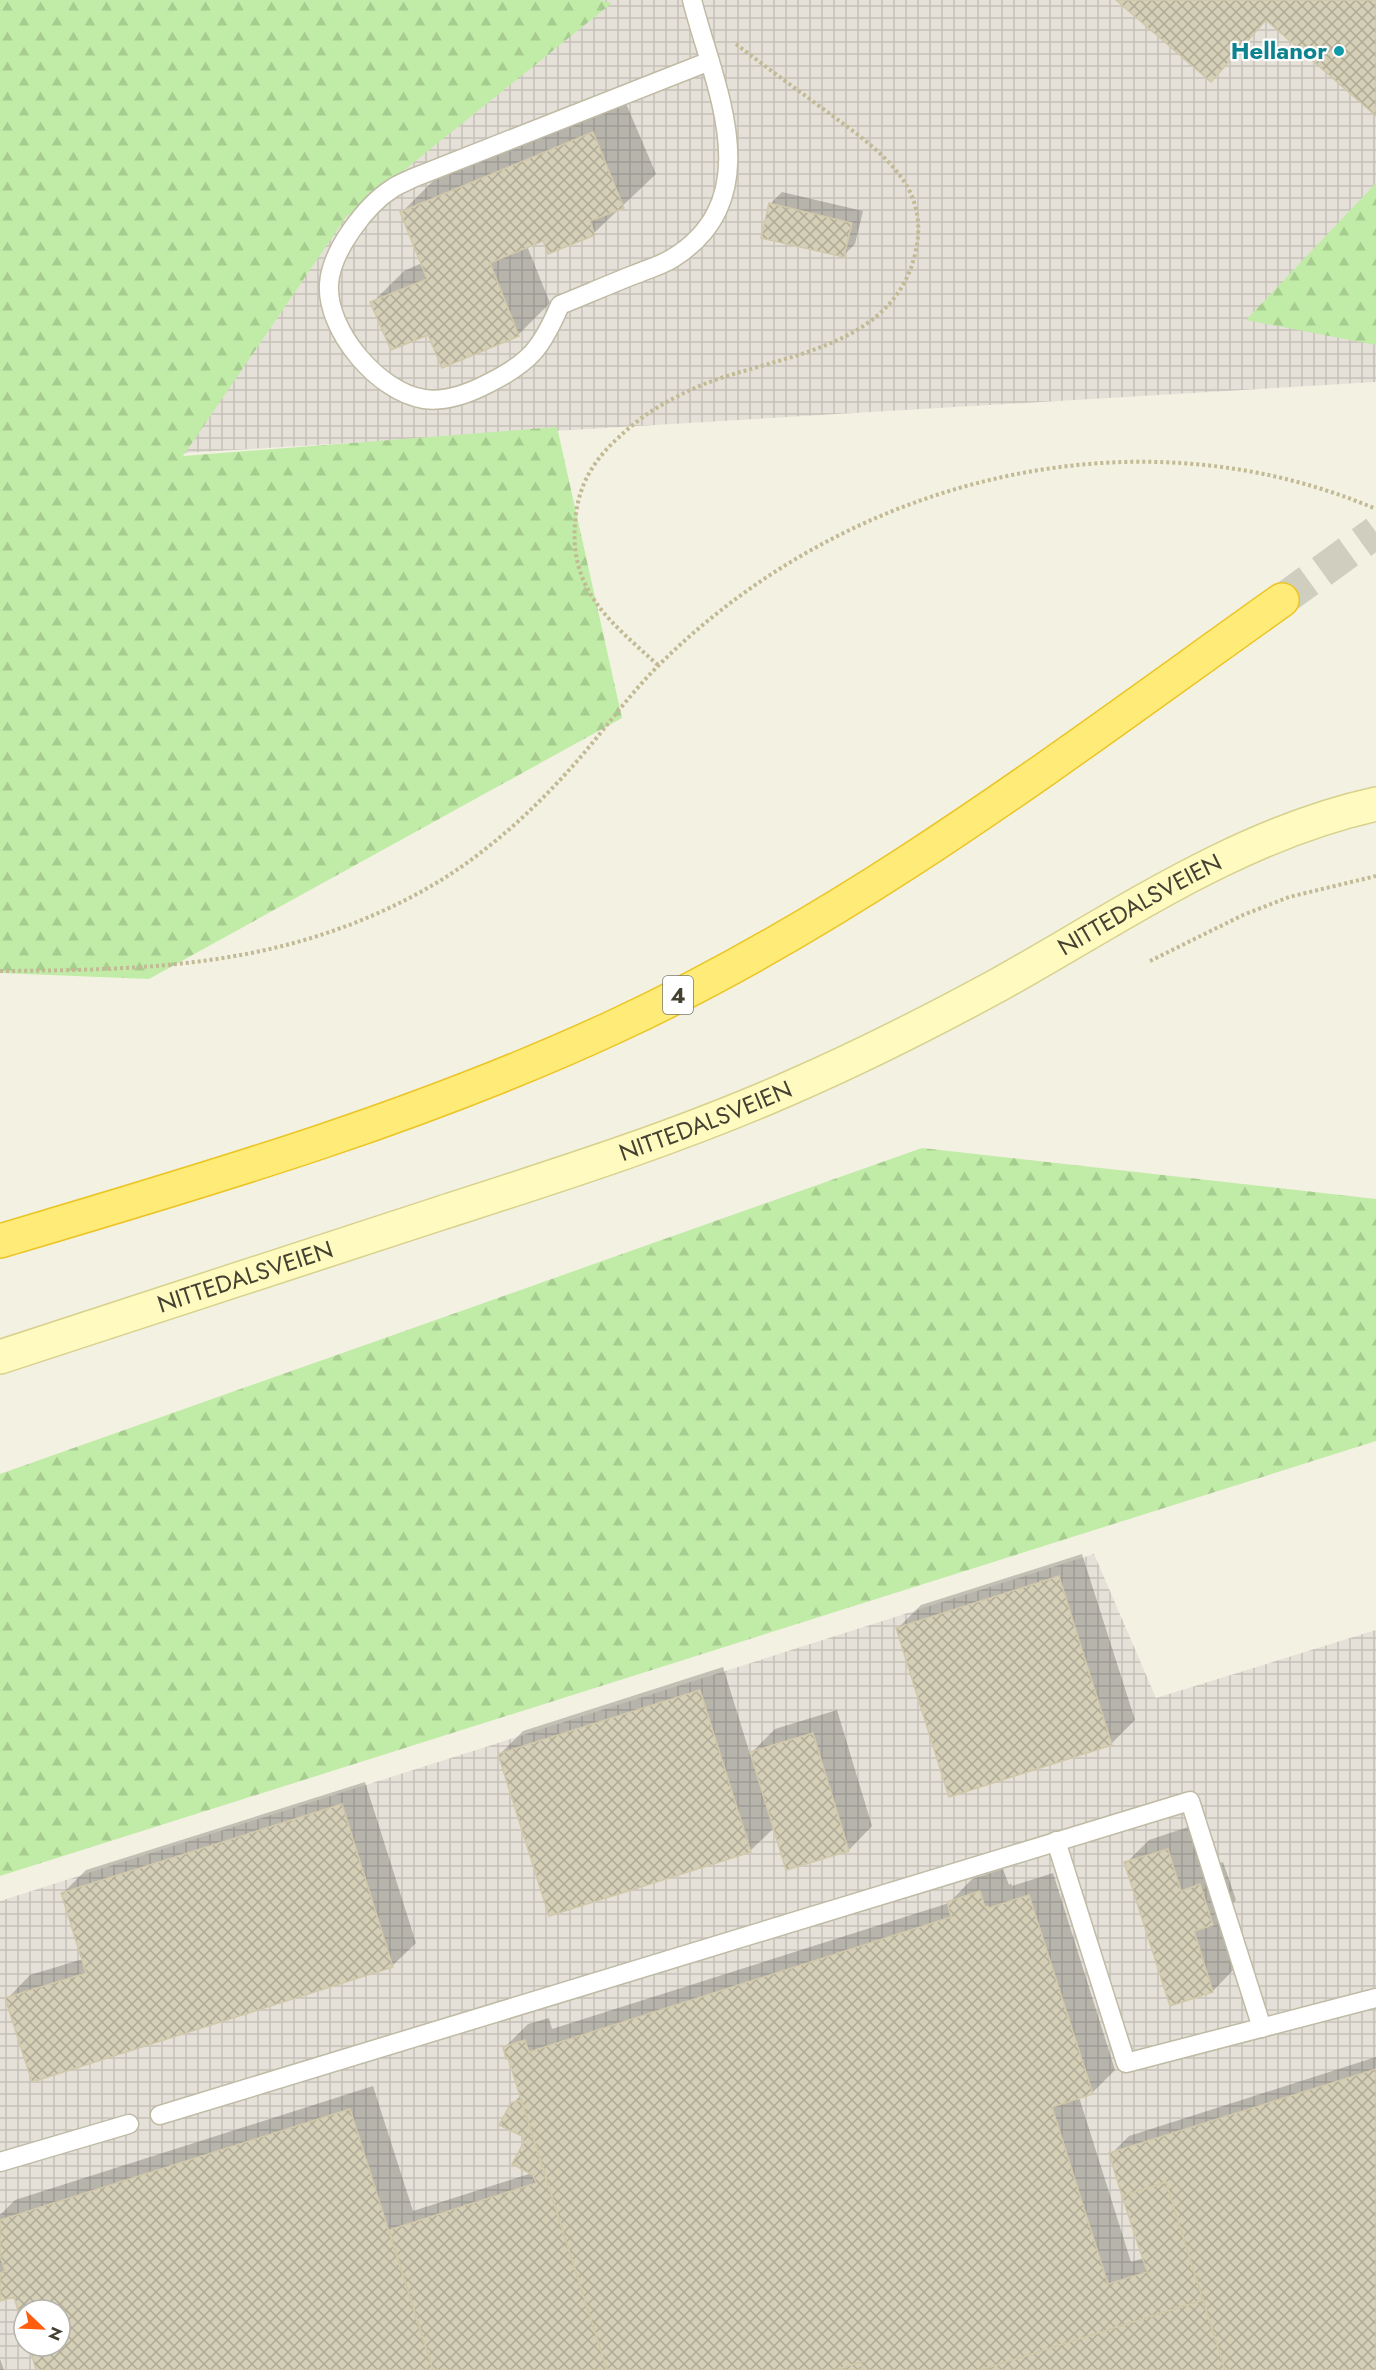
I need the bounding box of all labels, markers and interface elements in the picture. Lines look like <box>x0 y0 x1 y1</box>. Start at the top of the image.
place label: Hellanor <box>1231 33 1327 68</box>
marker: Hellanor <box>1332 44 1346 58</box>
street label: NITTEDALSVEIEN <box>1051 844 1228 964</box>
road number: 4 <box>663 976 693 1014</box>
street label: NITTEDALSVEIEN <box>614 1071 797 1170</box>
street label: NITTEDALSVEIEN <box>153 1231 337 1321</box>
north arrow <box>12 2298 72 2358</box>
text: N <box>42 2323 68 2344</box>

